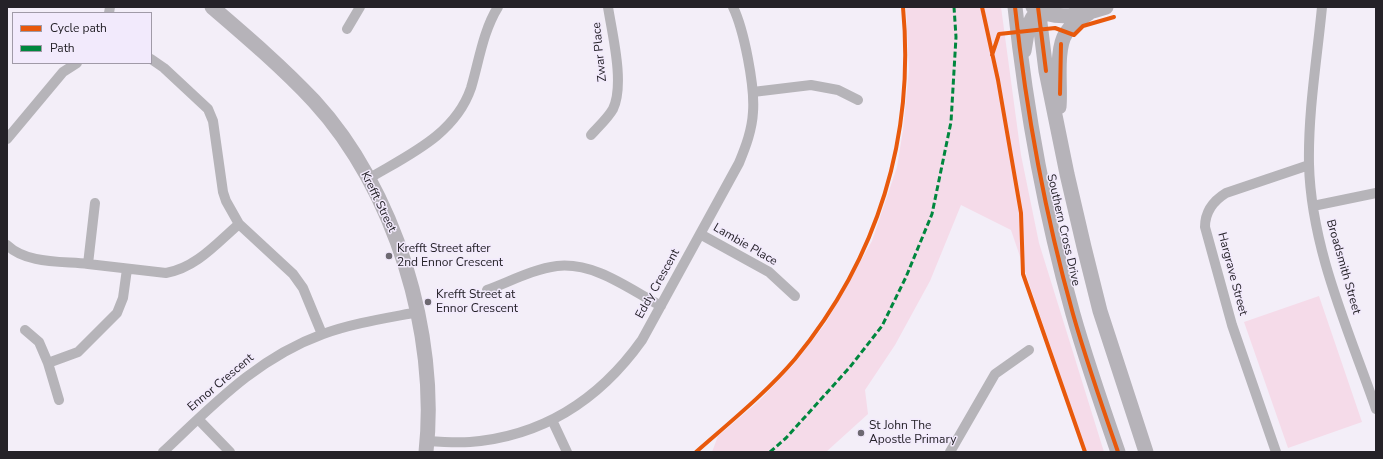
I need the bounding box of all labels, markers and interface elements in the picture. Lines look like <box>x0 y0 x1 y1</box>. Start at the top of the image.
legend <box>12 12 152 64</box>
text: Cycle path <box>50 20 107 36</box>
street label: Zwar Place <box>590 22 610 82</box>
text: Path <box>50 40 75 56</box>
street label: Krefft Street <box>357 169 399 235</box>
street label: Southern Cross Drive <box>1043 173 1083 287</box>
street label: Broadsmith Street <box>1323 218 1363 316</box>
street label: Lambie Place <box>710 221 780 269</box>
street label: Hargrave Street <box>1214 231 1250 317</box>
place label: Krefft Street after 2nd Ennor Crescent <box>397 242 503 270</box>
street label: Eddy Crescent <box>633 247 683 321</box>
marker: Krefft Street after 2nd Ennor Crescent <box>384 251 394 261</box>
place label: Krefft Street at Ennor Crescent <box>436 288 518 316</box>
marker: Krefft Street at Ennor Crescent <box>423 297 433 307</box>
street label: Ennor Crescent <box>185 351 257 415</box>
place label: St John The Apostle Primary <box>869 419 956 447</box>
marker: St John The Apostle Primary <box>856 428 866 438</box>

